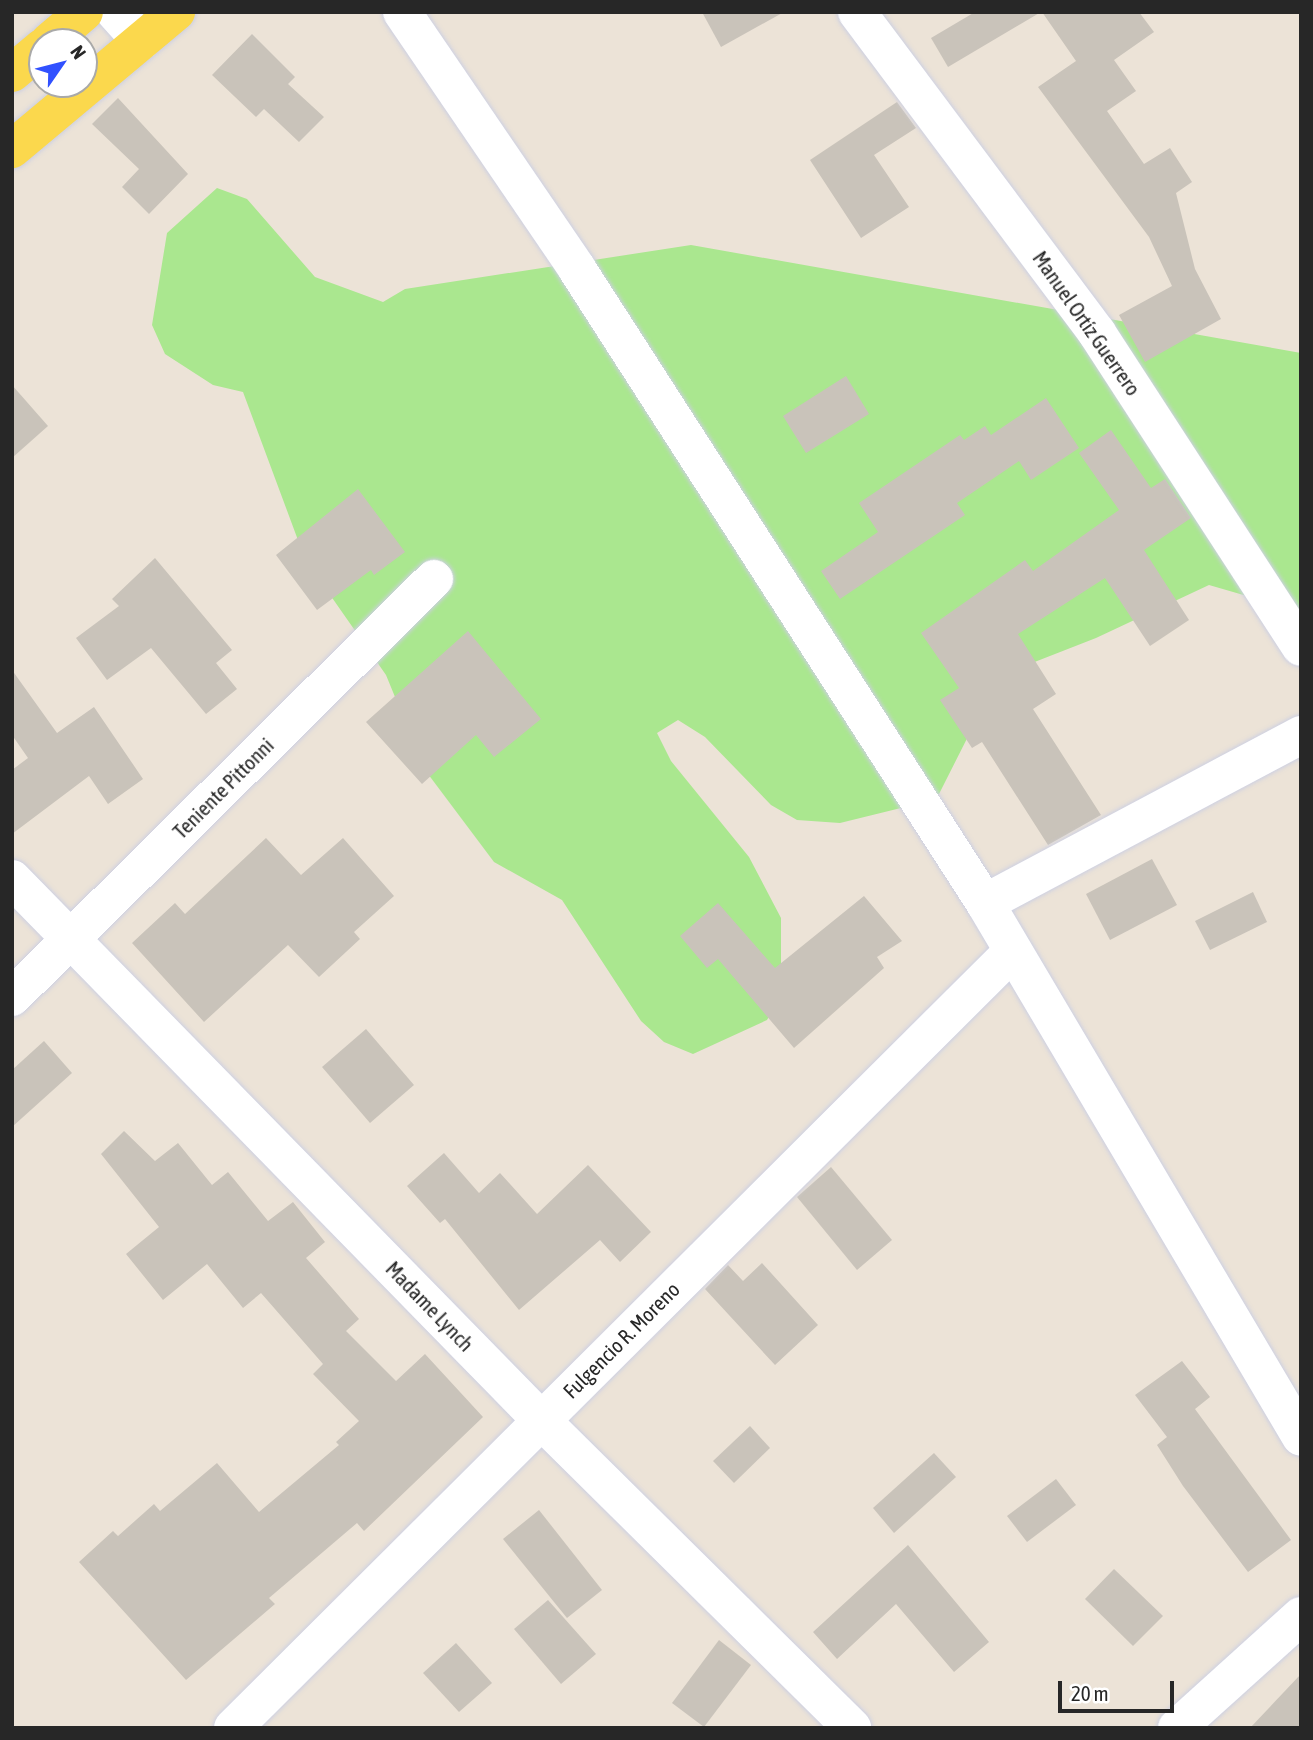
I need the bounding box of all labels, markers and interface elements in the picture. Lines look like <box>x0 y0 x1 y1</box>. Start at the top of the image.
north arrow <box>28 28 98 98</box>
text: N <box>66 41 91 63</box>
street label: Manuel Ortíz Guerrero <box>1028 246 1146 400</box>
street label: Teniente Pittonni <box>167 732 279 844</box>
street label: Madame Lynch <box>381 1256 479 1356</box>
street label: Fulgencio R. Moreno <box>558 1277 684 1403</box>
scale bar <box>1061 1666 1176 1710</box>
text: 20 m <box>1071 1681 1109 1705</box>

